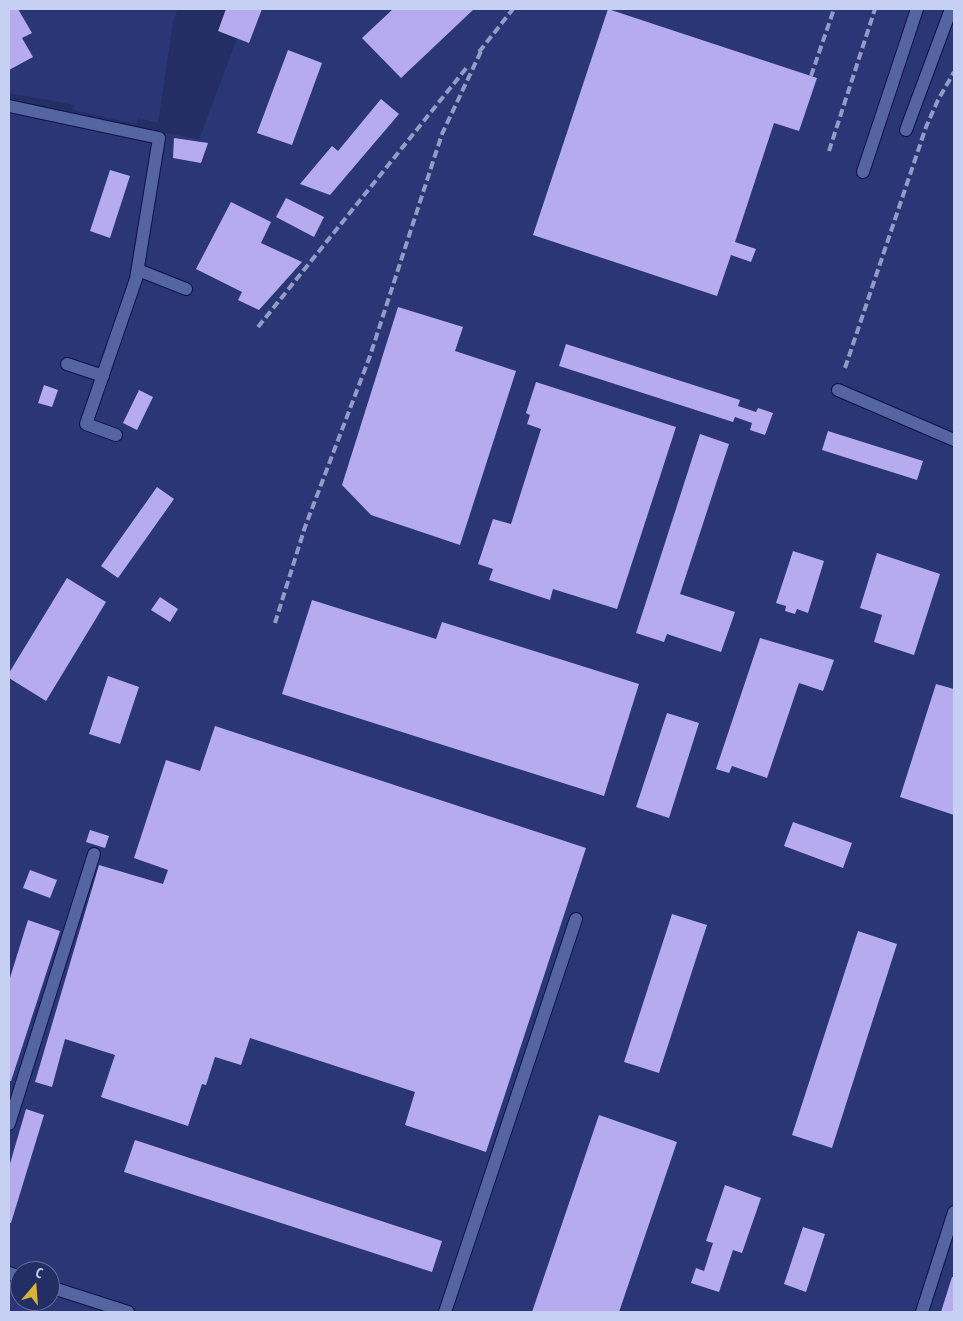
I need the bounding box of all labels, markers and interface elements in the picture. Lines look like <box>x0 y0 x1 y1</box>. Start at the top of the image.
north arrow <box>10 1261 60 1311</box>
text: С <box>33 1263 45 1282</box>

